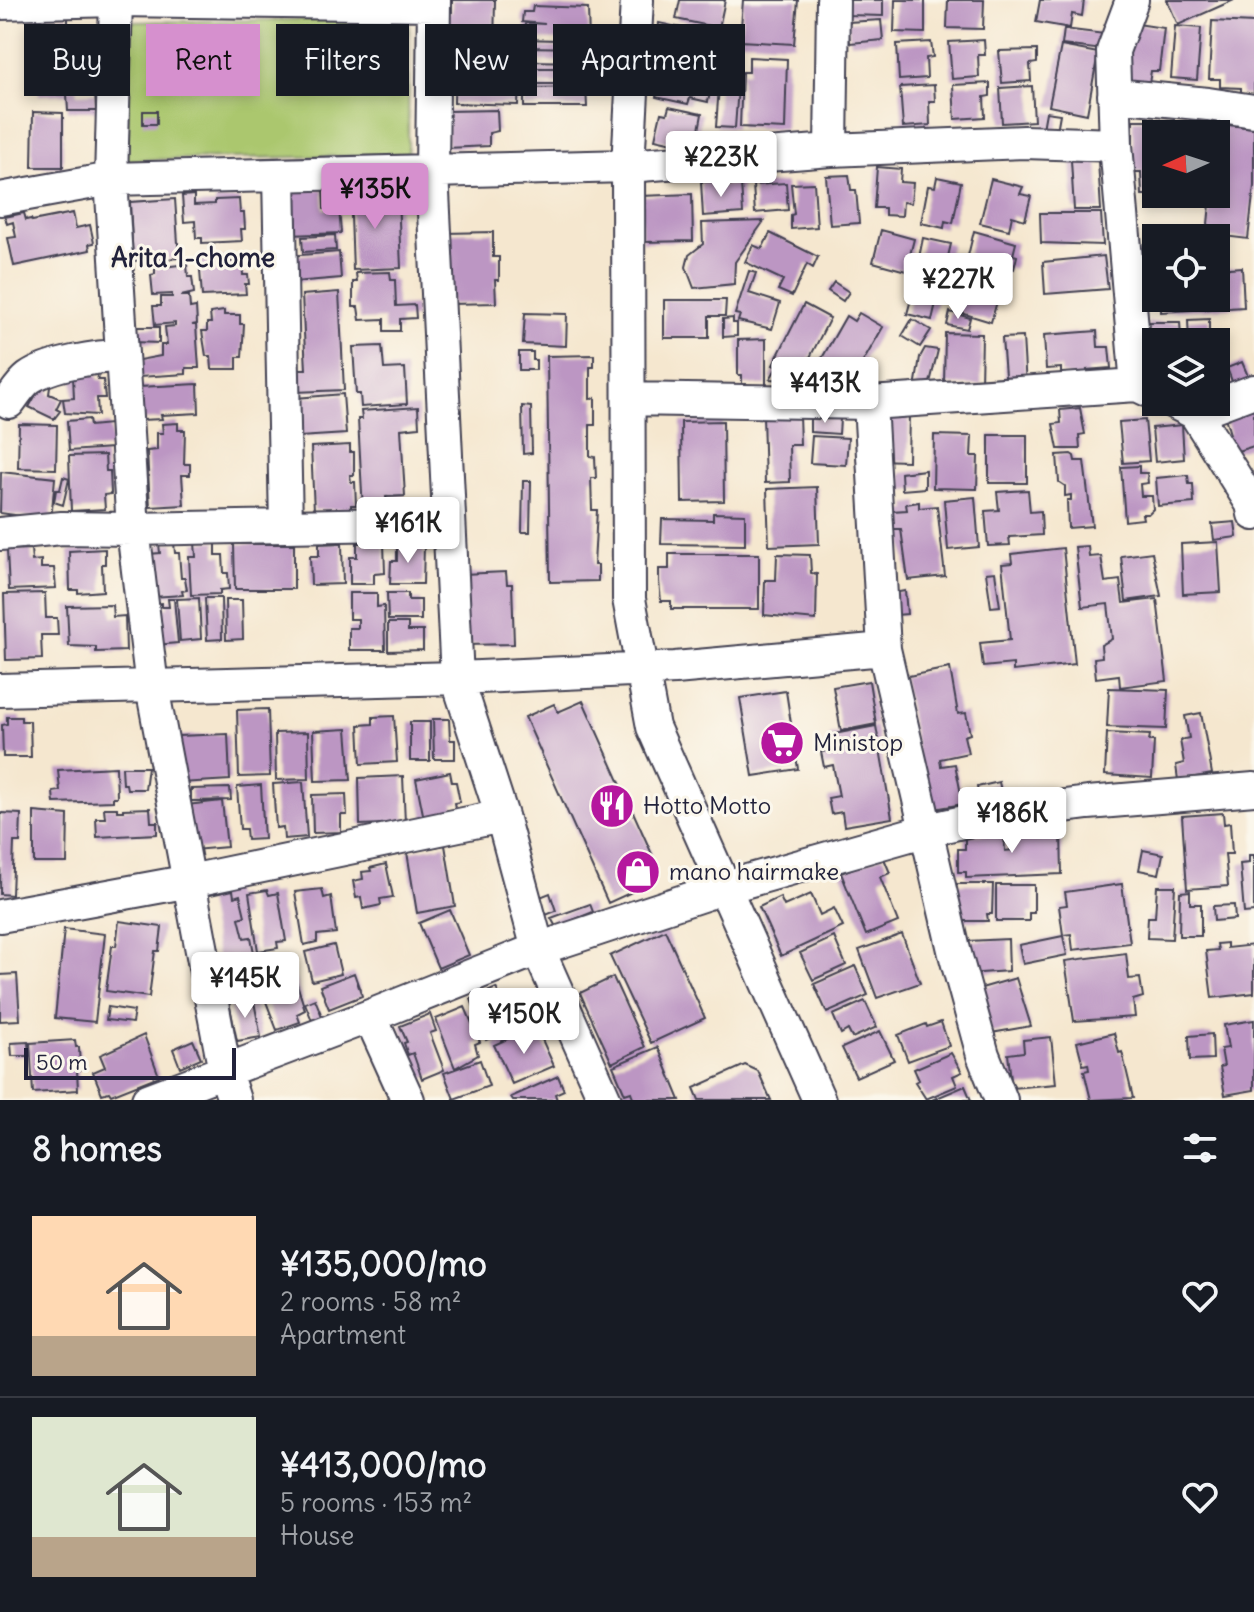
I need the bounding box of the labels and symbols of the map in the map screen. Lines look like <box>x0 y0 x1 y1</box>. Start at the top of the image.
north arrow <box>1142 120 1230 208</box>
pin: ¥223K <box>665 131 777 199</box>
pin: ¥135K <box>319 163 431 231</box>
district label: Arita 1-chome <box>111 241 275 274</box>
pin: ¥227K <box>902 253 1014 321</box>
pin: ¥413K <box>769 357 881 425</box>
pin: ¥161K <box>352 497 464 565</box>
supermarket icon: Ministop <box>758 719 806 767</box>
place label: Ministop <box>813 727 903 757</box>
restaurant icon: Hotto Motto <box>588 782 636 830</box>
pin: ¥186K <box>956 787 1068 855</box>
place label: Hotto Motto <box>643 790 771 820</box>
shop icon: mano hairmake <box>614 848 662 896</box>
place label: mano hairmake <box>669 856 839 886</box>
pin: ¥145K <box>189 952 301 1020</box>
pin: ¥150K <box>468 988 580 1056</box>
scale bar <box>24 1044 236 1080</box>

